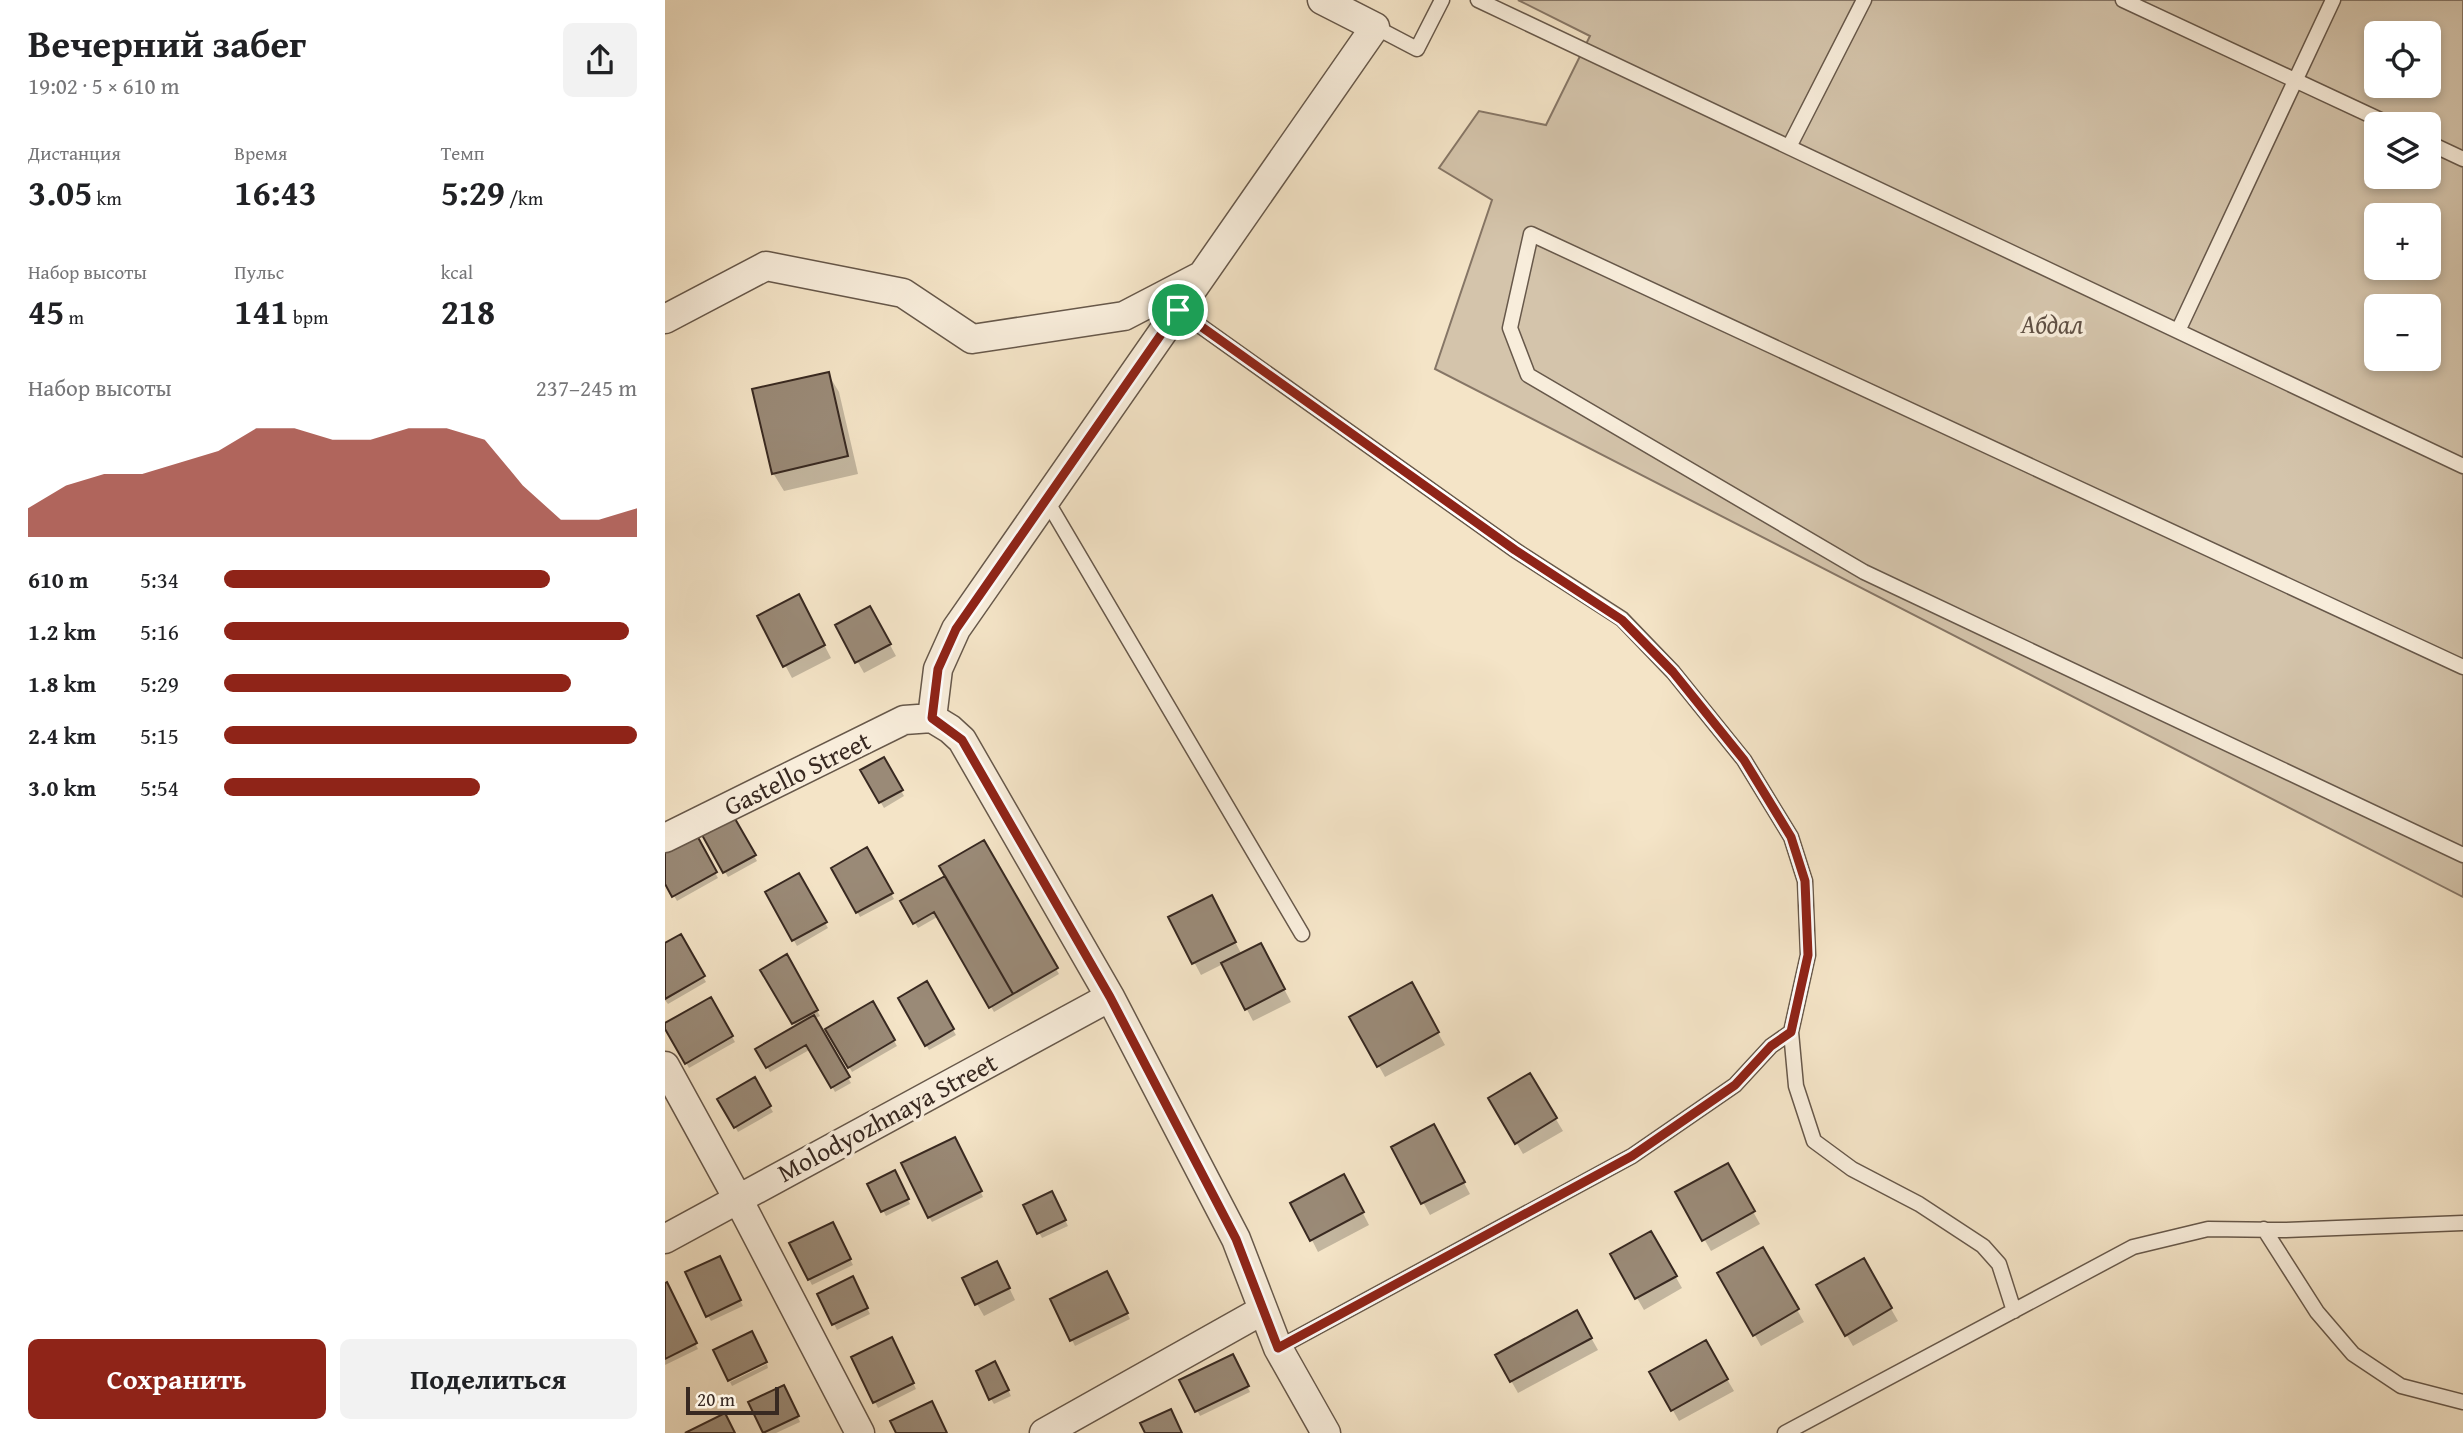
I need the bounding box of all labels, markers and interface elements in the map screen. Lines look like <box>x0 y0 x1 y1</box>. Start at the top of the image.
text: Вечерний забег <box>28 15 306 71</box>
map controls <box>2364 21 2441 371</box>
button: locate <box>2364 21 2441 98</box>
button: share <box>563 23 637 97</box>
text: 19:02 · 5 × 610 m <box>28 69 180 102</box>
button: layers <box>2364 112 2441 189</box>
text: Дистанция <box>28 139 121 167</box>
text: Время <box>234 139 287 167</box>
text: Темп <box>441 139 485 167</box>
text: 3.05 <box>28 167 92 218</box>
text: 16:43 <box>234 167 317 218</box>
text: 5:29 <box>441 167 505 218</box>
text: km <box>92 184 122 212</box>
text: /km <box>505 184 543 212</box>
button: + <box>2364 203 2441 280</box>
text: Набор высоты <box>28 258 147 286</box>
text: Пульс <box>234 258 284 286</box>
text: kcal <box>441 258 473 286</box>
pin <box>1148 280 1208 340</box>
text: 45 <box>28 286 64 337</box>
text: 141 <box>234 286 289 337</box>
text: 218 <box>441 286 495 337</box>
icon: arrive <box>1159 291 1197 329</box>
button: − <box>2364 294 2441 371</box>
text: m <box>64 303 84 331</box>
text: bpm <box>289 303 329 331</box>
park label: Абдал <box>2020 304 2084 343</box>
text: Набор высоты <box>28 371 172 404</box>
text: 237–245 m <box>536 371 637 404</box>
text: 610 m <box>28 563 89 596</box>
text: 5:34 <box>140 563 179 596</box>
text: 1.2 km <box>28 615 96 648</box>
text: 5:16 <box>140 615 179 648</box>
text: 1.8 km <box>28 667 96 700</box>
text: 5:29 <box>140 667 179 700</box>
text: 2.4 km <box>28 719 96 752</box>
text: 5:15 <box>140 719 179 752</box>
street label: Gastello Street <box>717 721 877 825</box>
text: 3.0 km <box>28 771 96 804</box>
text: 5:54 <box>140 771 179 804</box>
street label: Molodyozhnaya Street <box>770 1043 1004 1191</box>
button: Сохранить <box>28 1339 326 1419</box>
button: Поделиться <box>340 1339 637 1419</box>
scale bar <box>686 1384 779 1416</box>
text: 20 m <box>697 1385 735 1413</box>

